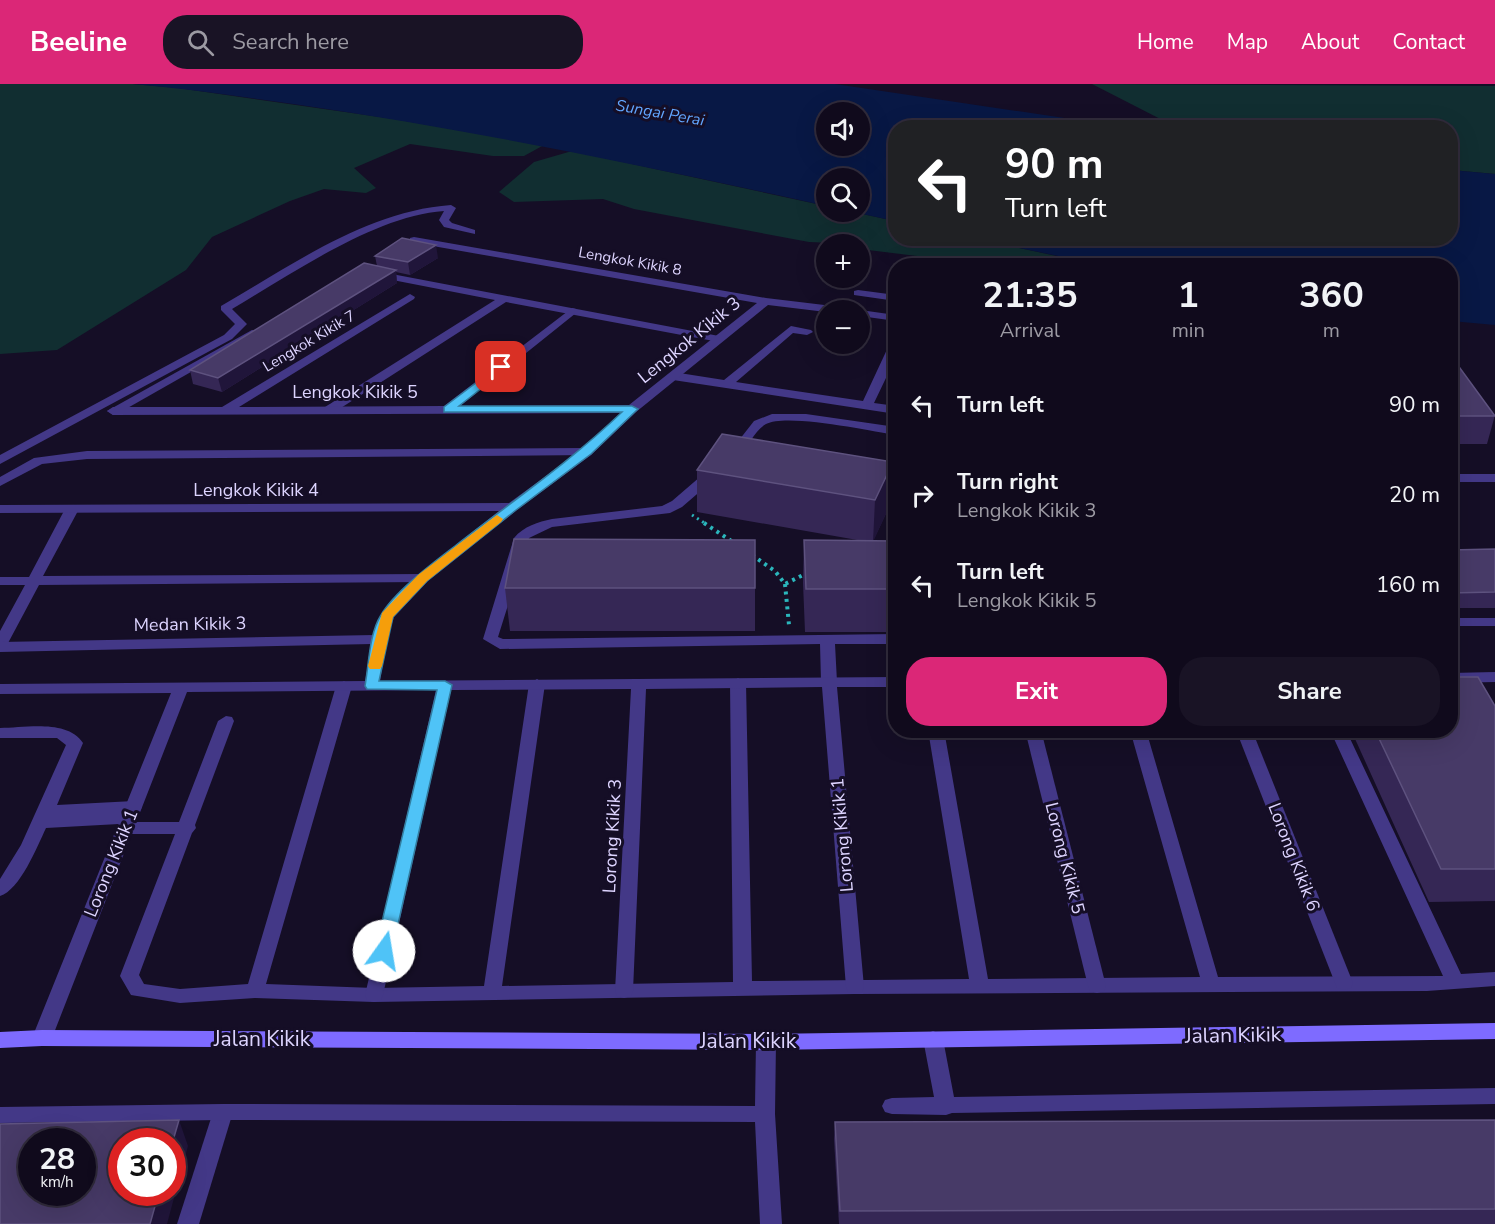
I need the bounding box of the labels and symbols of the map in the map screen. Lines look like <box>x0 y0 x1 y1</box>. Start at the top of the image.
water label: Sungai Perai <box>614 94 706 132</box>
street label: Lengkok Kikik 8 <box>577 242 683 280</box>
street label: Lengkok Kikik 3 <box>633 291 745 389</box>
street label: Lengkok Kikik 7 <box>259 306 359 376</box>
pin <box>475 341 526 392</box>
street label: Lengkok Kikik 5 <box>292 380 418 404</box>
street label: Lengkok Kikik 4 <box>193 478 319 502</box>
street label: Medan Kikik 3 <box>133 611 247 637</box>
street label: Lorong Kikik 1 <box>825 777 859 893</box>
street label: Lorong Kikik 3 <box>597 778 627 894</box>
street label: Lorong Kikik 6 <box>1262 799 1326 915</box>
street label: Lorong Kikik 5 <box>1040 800 1090 916</box>
street label: Lorong Kikik 1 <box>78 805 144 921</box>
position arrow <box>352 919 416 983</box>
street label: Jalan Kikik <box>1184 1020 1282 1050</box>
street label: Jalan Kikik <box>213 1025 311 1053</box>
street label: Jalan Kikik <box>699 1027 797 1055</box>
speed limit sign: 30 <box>108 1128 186 1206</box>

